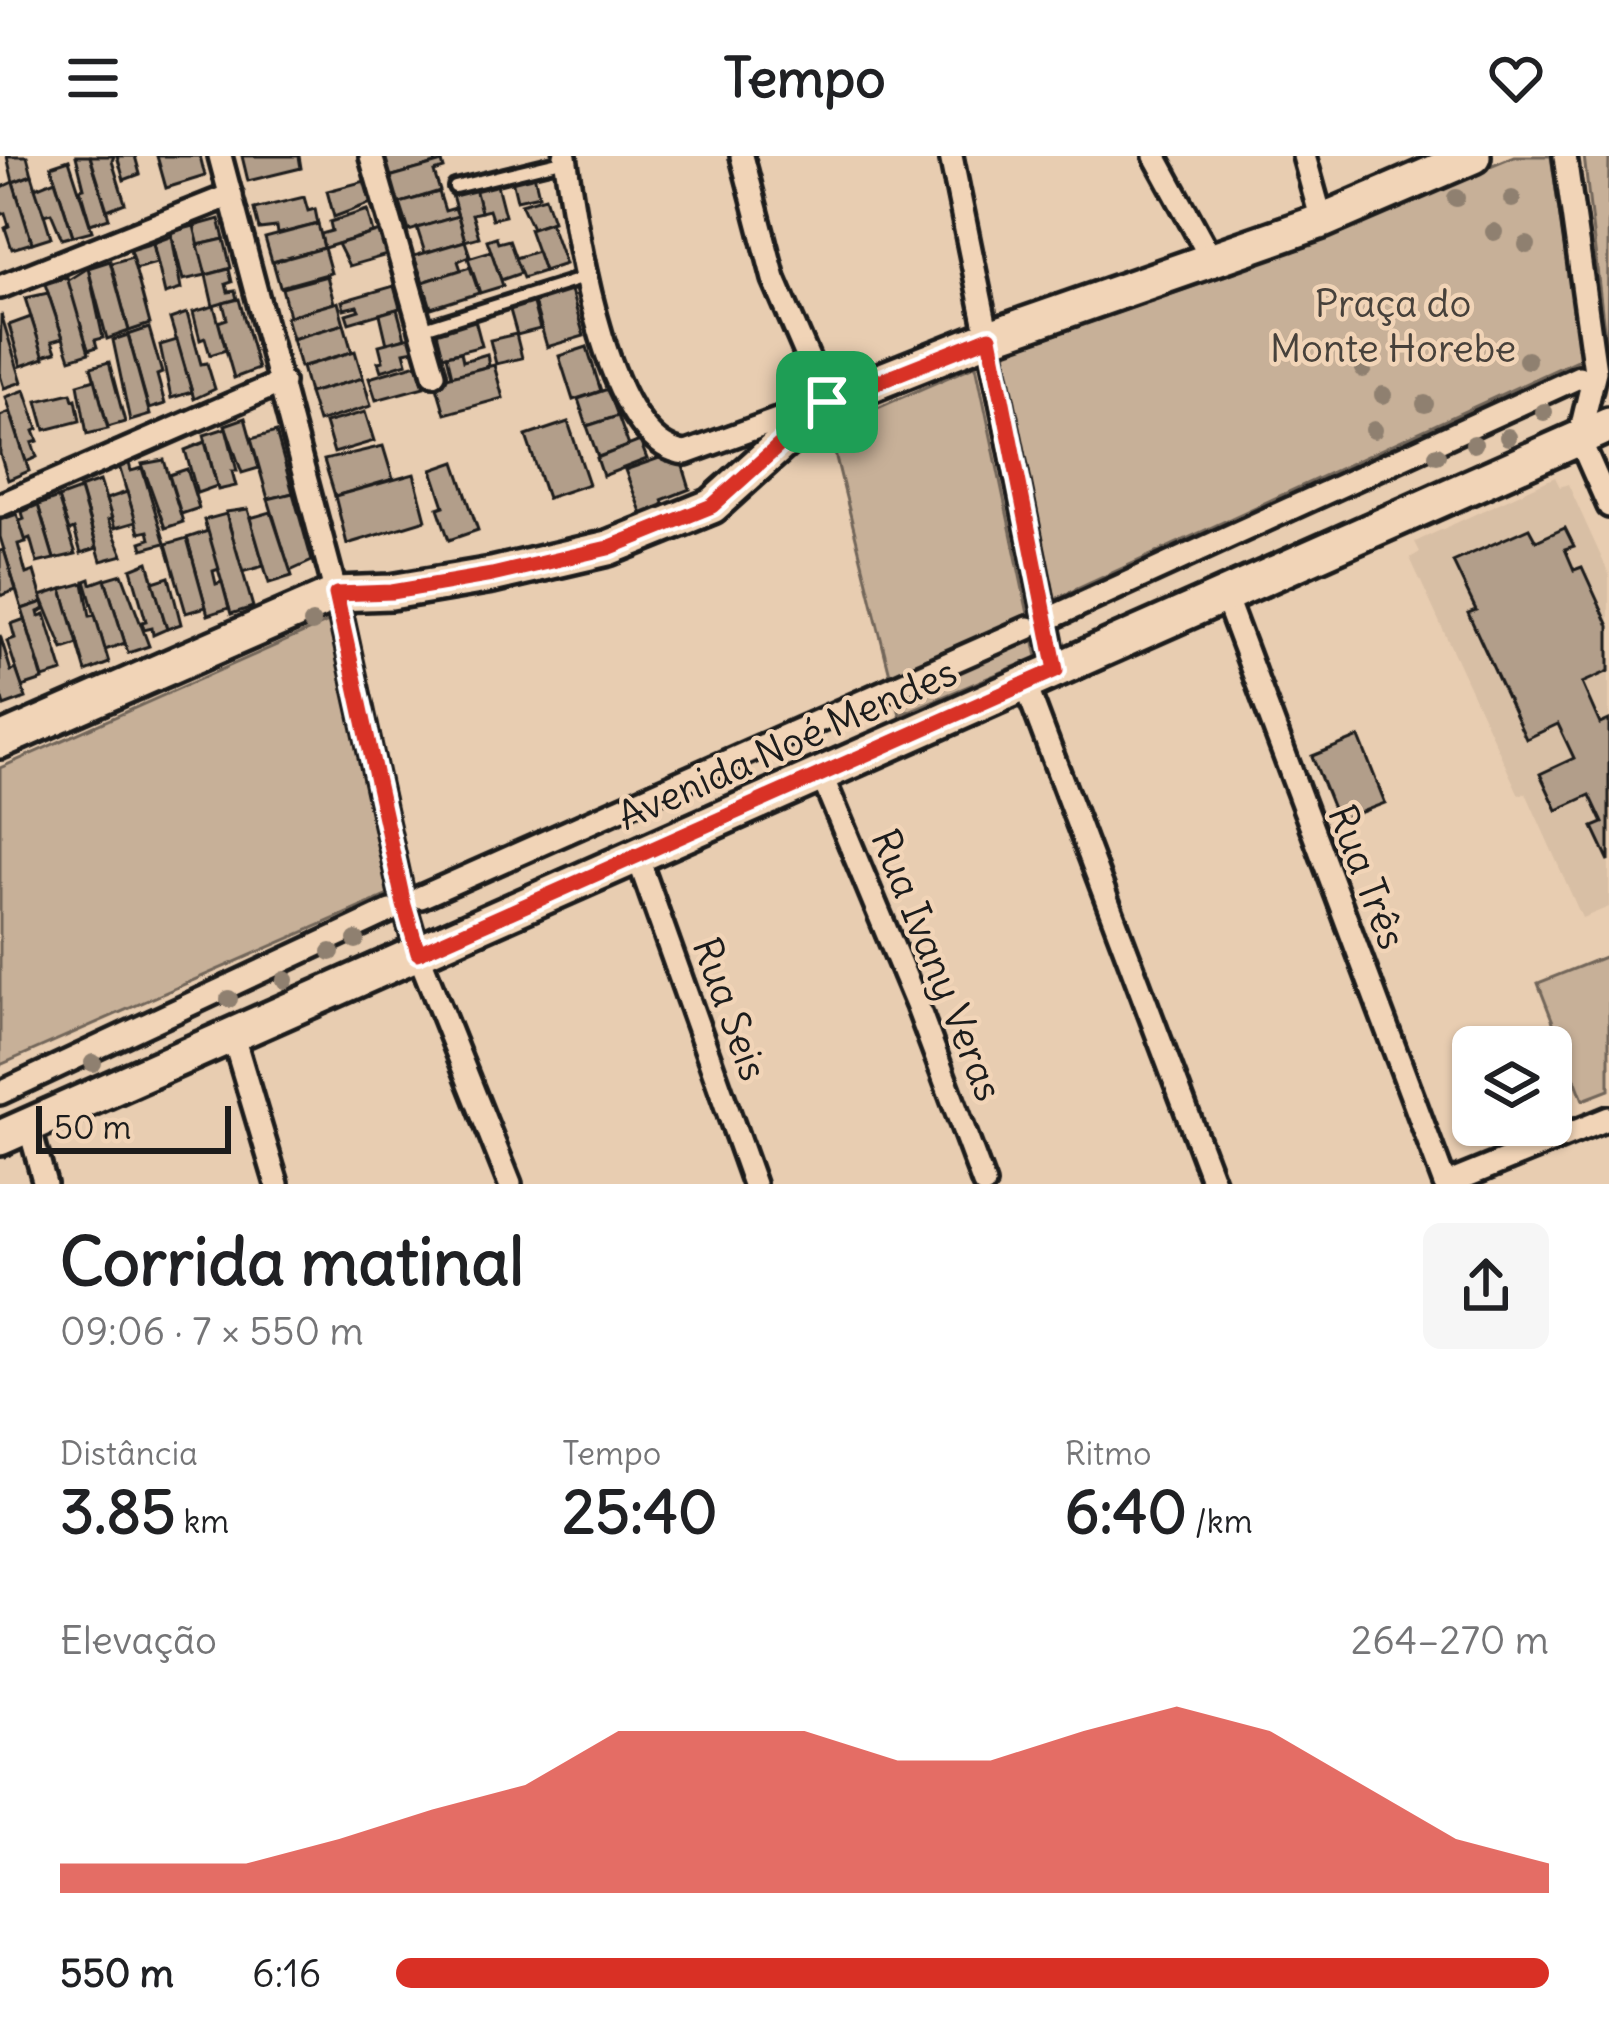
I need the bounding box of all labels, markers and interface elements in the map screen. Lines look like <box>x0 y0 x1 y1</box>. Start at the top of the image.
text: Tempo <box>723 44 886 112</box>
icon: menu <box>60 45 126 111</box>
icon: heart <box>1483 45 1549 111</box>
park label: Praça do Monte Horebe <box>1270 279 1516 373</box>
pin <box>776 351 878 453</box>
icon: arrive <box>794 369 860 435</box>
street label: Avenida Noé Mendes <box>610 647 964 841</box>
street label: Rua Três <box>1317 798 1417 956</box>
street label: Rua Ivany Veras <box>860 822 1014 1108</box>
street label: Rua Seis <box>682 931 778 1087</box>
map controls <box>1452 1026 1572 1146</box>
button: layers <box>1452 1026 1572 1146</box>
scale bar <box>36 1100 231 1153</box>
text: 50 m <box>54 1106 131 1148</box>
text: Corrida matinal <box>60 1220 524 1303</box>
button: share <box>1423 1223 1549 1349</box>
text: 09:06 · 7 × 550 m <box>60 1307 364 1356</box>
text: Distância <box>60 1432 198 1474</box>
text: Tempo <box>562 1432 661 1474</box>
text: Ritmo <box>1065 1432 1152 1474</box>
text: 3.85 <box>60 1474 176 1549</box>
text: 25:40 <box>562 1474 717 1549</box>
text: 6:40 <box>1065 1474 1187 1549</box>
text: km <box>176 1500 229 1542</box>
text: /km <box>1187 1500 1253 1542</box>
text: Elevação <box>60 1616 217 1665</box>
text: 264–270 m <box>1351 1616 1549 1665</box>
text: 550 m <box>60 1949 174 1998</box>
text: 6:16 <box>252 1949 321 1998</box>

